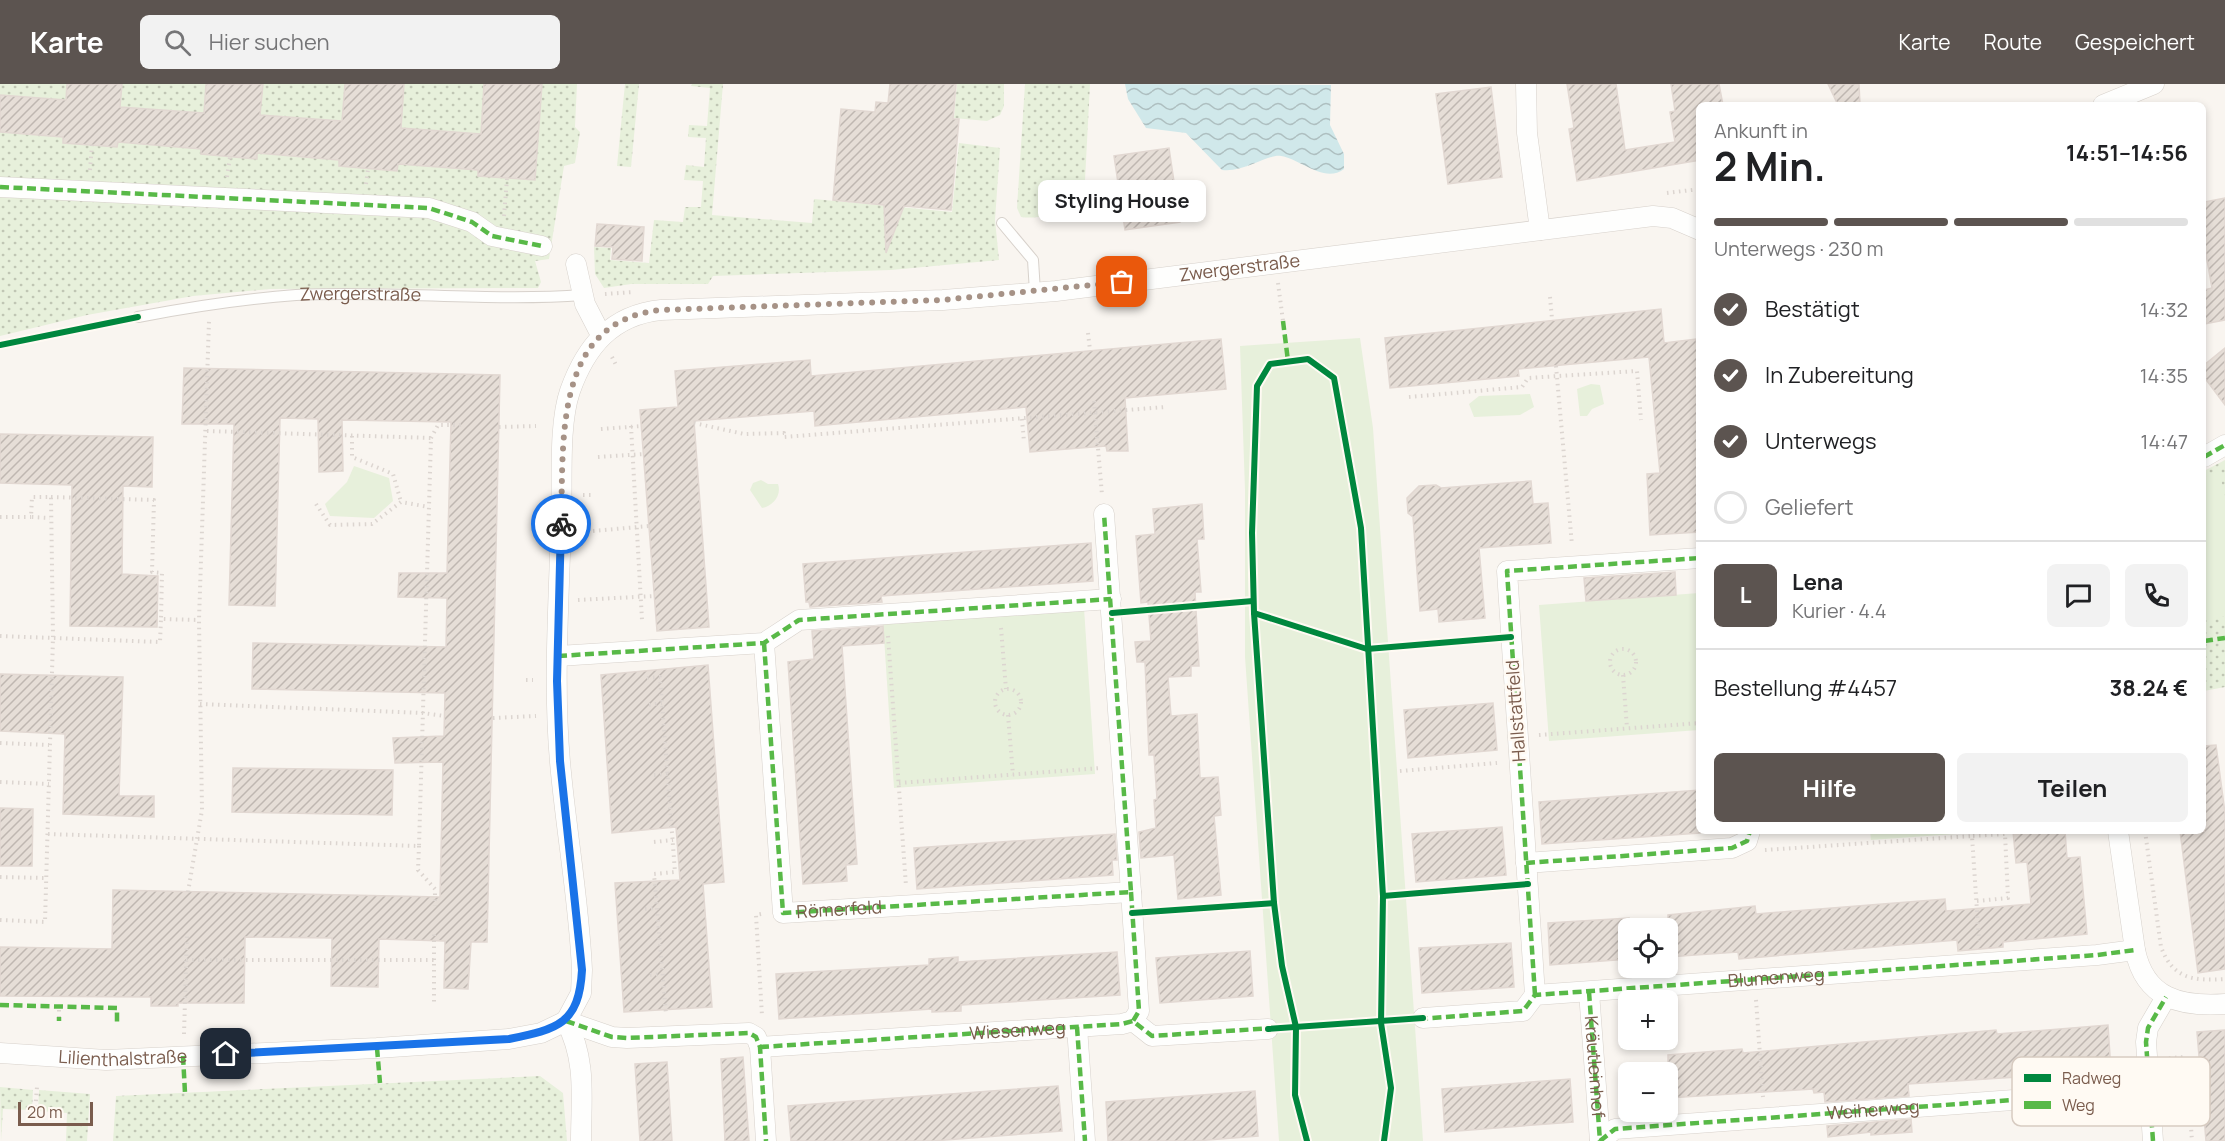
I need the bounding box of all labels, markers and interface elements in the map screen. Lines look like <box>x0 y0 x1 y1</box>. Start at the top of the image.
search box <box>140 15 560 69</box>
text: Karte <box>30 23 104 61</box>
icon: search <box>161 26 194 59</box>
text: Hier suchen <box>209 27 330 57</box>
text: Karte <box>1899 28 1951 56</box>
text: Route <box>1984 28 2042 56</box>
text: Gespeichert <box>2075 28 2195 56</box>
text: Ankunft in <box>1714 117 1808 144</box>
text: 14:51–14:56 <box>2066 138 2188 168</box>
text: 2 Min. <box>1714 139 1826 193</box>
callout: Styling House <box>1038 180 1206 222</box>
text: Styling House <box>1055 187 1189 214</box>
text: Unterwegs · 230 m <box>1714 235 1884 262</box>
street label: Zwergerstraße <box>1178 247 1301 286</box>
pin <box>1096 256 1147 307</box>
icon: bag <box>1105 265 1138 298</box>
street label: Zwergerstraße <box>299 281 422 306</box>
icon: check <box>1714 293 1747 326</box>
text: Bestätigt <box>1765 294 1860 324</box>
text: 14:32 <box>2140 296 2188 323</box>
icon: check <box>1714 359 1747 392</box>
text: In Zubereitung <box>1765 360 1914 390</box>
text: 14:35 <box>2140 362 2188 389</box>
icon: check <box>1714 425 1747 458</box>
text: Unterwegs <box>1765 426 1877 456</box>
text: 14:47 <box>2141 428 2188 455</box>
text: Geliefert <box>1765 492 1853 522</box>
courier <box>531 494 591 554</box>
icon: bike <box>545 508 578 541</box>
button: chat <box>2047 564 2110 627</box>
button: phone <box>2125 564 2188 627</box>
text: Lena <box>1792 567 1843 597</box>
text: L <box>1740 580 1751 610</box>
text: Kurier · 4.4 <box>1792 597 1887 624</box>
street label: Hallstattfeld <box>1499 659 1531 763</box>
text: Bestellung #4457 <box>1714 673 1897 703</box>
text: 38.24 € <box>2110 673 2188 703</box>
button: Hilfe <box>1714 753 1945 822</box>
button: Teilen <box>1957 753 2188 822</box>
street label: Römerfeld <box>796 894 883 923</box>
map controls <box>1618 918 1678 1122</box>
button: locate <box>1618 918 1678 978</box>
street label: Blumenweg <box>1727 961 1825 992</box>
button: + <box>1618 990 1678 1050</box>
street label: Wiesenweg <box>969 1015 1066 1045</box>
street label: Kräutleinhof <box>1580 1015 1611 1119</box>
pin <box>200 1028 251 1079</box>
icon: home <box>209 1037 242 1070</box>
street label: Lilienthalstraße <box>58 1043 188 1071</box>
legend <box>2012 1057 2210 1126</box>
button: − <box>1618 1062 1678 1122</box>
text: Radweg <box>2062 1067 2121 1089</box>
street label: Weiherweg <box>1826 1094 1920 1125</box>
text: Weg <box>2062 1094 2095 1116</box>
scale bar <box>18 1099 93 1126</box>
text: 20 m <box>27 1101 63 1123</box>

